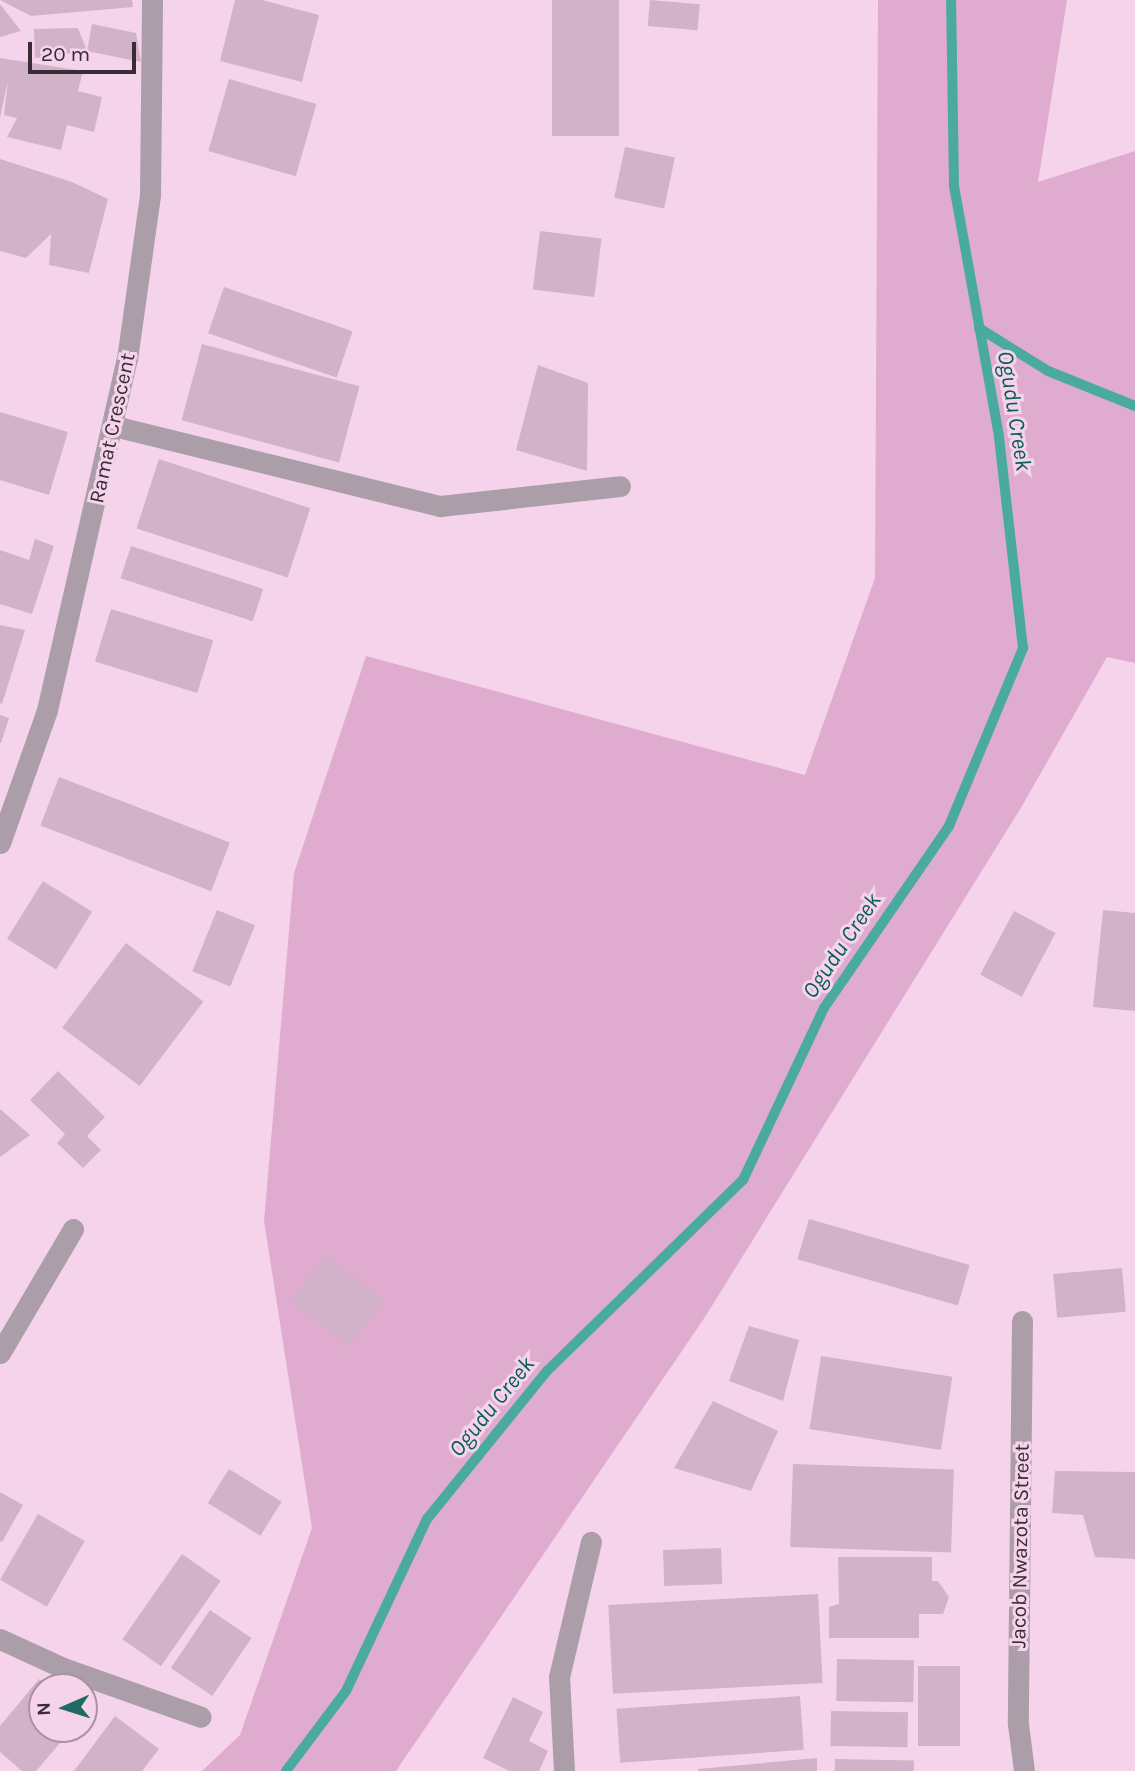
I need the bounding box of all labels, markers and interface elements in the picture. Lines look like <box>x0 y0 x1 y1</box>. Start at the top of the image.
scale bar <box>32 28 140 72</box>
text: 20 m <box>41 42 90 66</box>
water label: Ogudu Creek <box>991 349 1037 473</box>
street label: Ramat Crescent <box>84 351 140 505</box>
water label: Ogudu Creek <box>797 888 887 1004</box>
water label: Ogudu Creek <box>443 1351 541 1463</box>
street label: Jacob Nwazota Street <box>1006 1444 1034 1648</box>
north arrow <box>28 1673 98 1743</box>
text: N <box>33 1702 55 1716</box>

